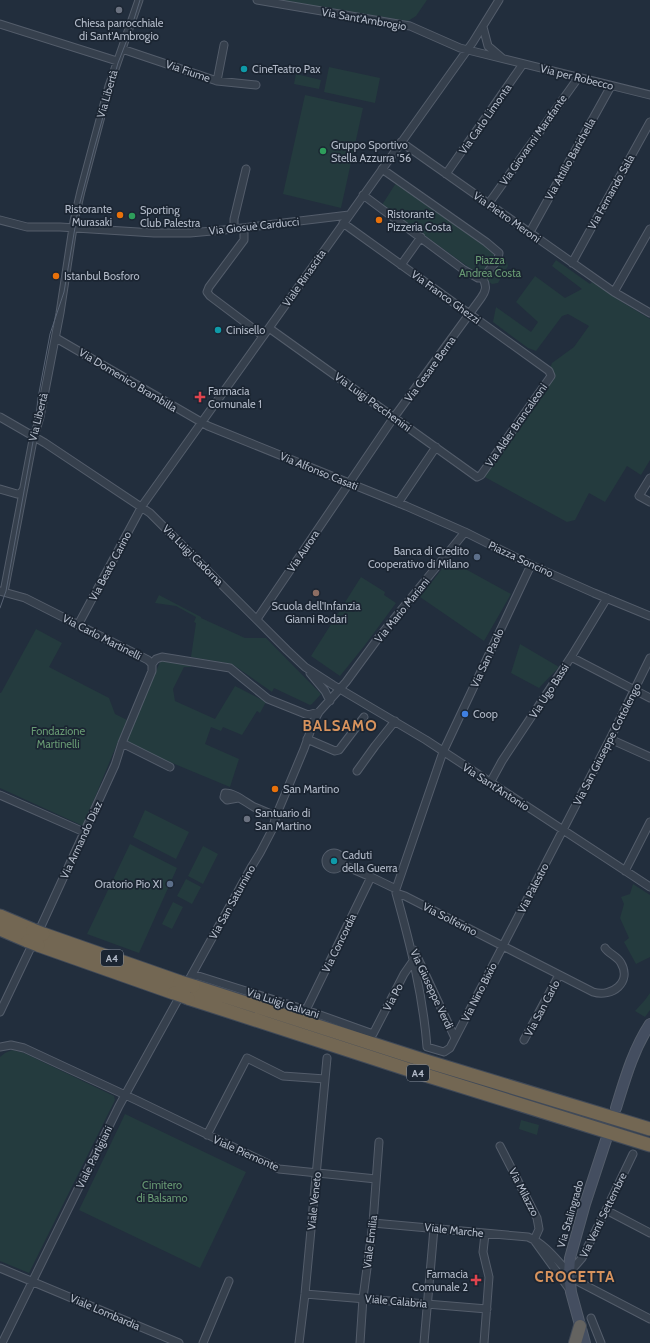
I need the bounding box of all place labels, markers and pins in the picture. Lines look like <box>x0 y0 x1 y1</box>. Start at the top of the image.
marker: Chiesa parrocchiale di Sant'Ambrogio <box>114 5 124 15</box>
place label: Chiesa parrocchiale di Sant'Ambrogio <box>75 16 164 43</box>
place label: CineTeatro Pax <box>252 62 321 76</box>
marker: CineTeatro Pax <box>239 64 249 74</box>
place label: Gruppo Sportivo Stella Azzurra '56 <box>331 138 411 165</box>
marker: Gruppo Sportivo Stella Azzurra '56 <box>318 146 328 156</box>
place label: Ristorante Murasaki <box>65 202 112 229</box>
place label: Sporting Club Palestra <box>140 203 201 230</box>
place label: Ristorante Pizzeria Costa <box>387 207 452 234</box>
marker: Ristorante Murasaki <box>115 210 125 220</box>
marker: Sporting Club Palestra <box>127 211 137 221</box>
marker: Ristorante Pizzeria Costa <box>374 215 384 225</box>
place label: Istanbul Bosforo <box>64 269 139 283</box>
marker: Istanbul Bosforo <box>51 271 61 281</box>
place label: Cinisello <box>226 323 265 337</box>
marker: Cinisello <box>213 325 223 335</box>
place label: Farmacia Comunale 1 <box>208 384 262 411</box>
marker: Farmacia Comunale 1 <box>195 392 205 402</box>
place label: Banca di Credito Cooperativo di Milano <box>368 544 469 571</box>
marker: Banca di Credito Cooperativo di Milano <box>472 552 482 562</box>
marker: Scuola dell'Infanzia Gianni Rodari <box>311 588 321 598</box>
place label: Scuola dell'Infanzia Gianni Rodari <box>272 599 361 626</box>
place label: Coop <box>473 707 498 721</box>
marker: Coop <box>460 709 470 719</box>
place label: San Martino <box>283 782 339 796</box>
marker: San Martino <box>270 784 280 794</box>
place label: Santuario di San Martino <box>255 806 311 833</box>
marker: Santuario di San Martino <box>242 814 252 824</box>
place label: Caduti della Guerra <box>342 848 398 875</box>
marker: Caduti della Guerra <box>329 856 339 866</box>
place label: Oratorio Pio XI <box>95 877 162 891</box>
marker: Oratorio Pio XI <box>165 879 175 889</box>
place label: Farmacia Comunale 2 <box>412 1267 469 1294</box>
marker: Farmacia Comunale 2 <box>471 1275 481 1285</box>

